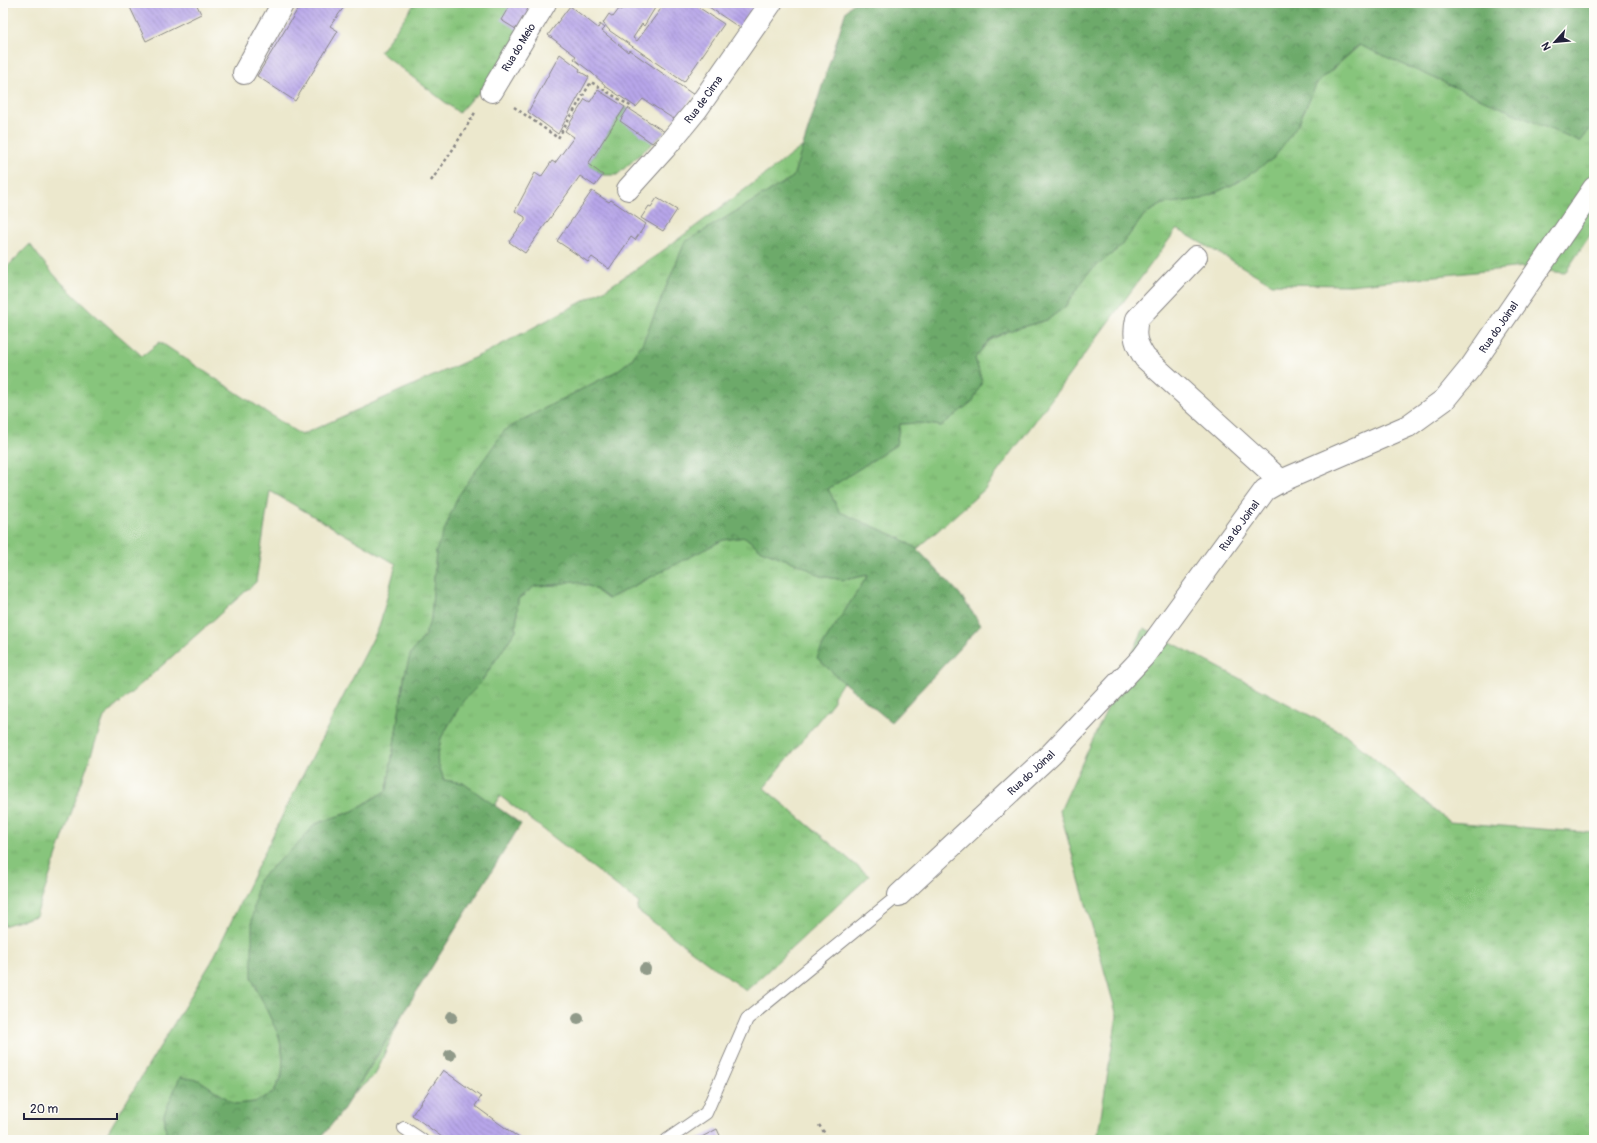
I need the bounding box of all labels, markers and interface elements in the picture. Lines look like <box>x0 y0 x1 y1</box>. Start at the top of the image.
street label: Rua do Meio <box>499 21 538 74</box>
north arrow <box>1535 22 1575 62</box>
text: N <box>1539 40 1554 53</box>
street label: Rua de Cima <box>682 73 725 126</box>
street label: Rua do Joinal <box>1476 299 1521 356</box>
street label: Rua do Joinal <box>1217 498 1262 554</box>
street label: Rua do Joinal <box>1005 748 1058 798</box>
scale bar <box>24 1095 117 1121</box>
text: 20 m <box>30 1102 59 1117</box>

